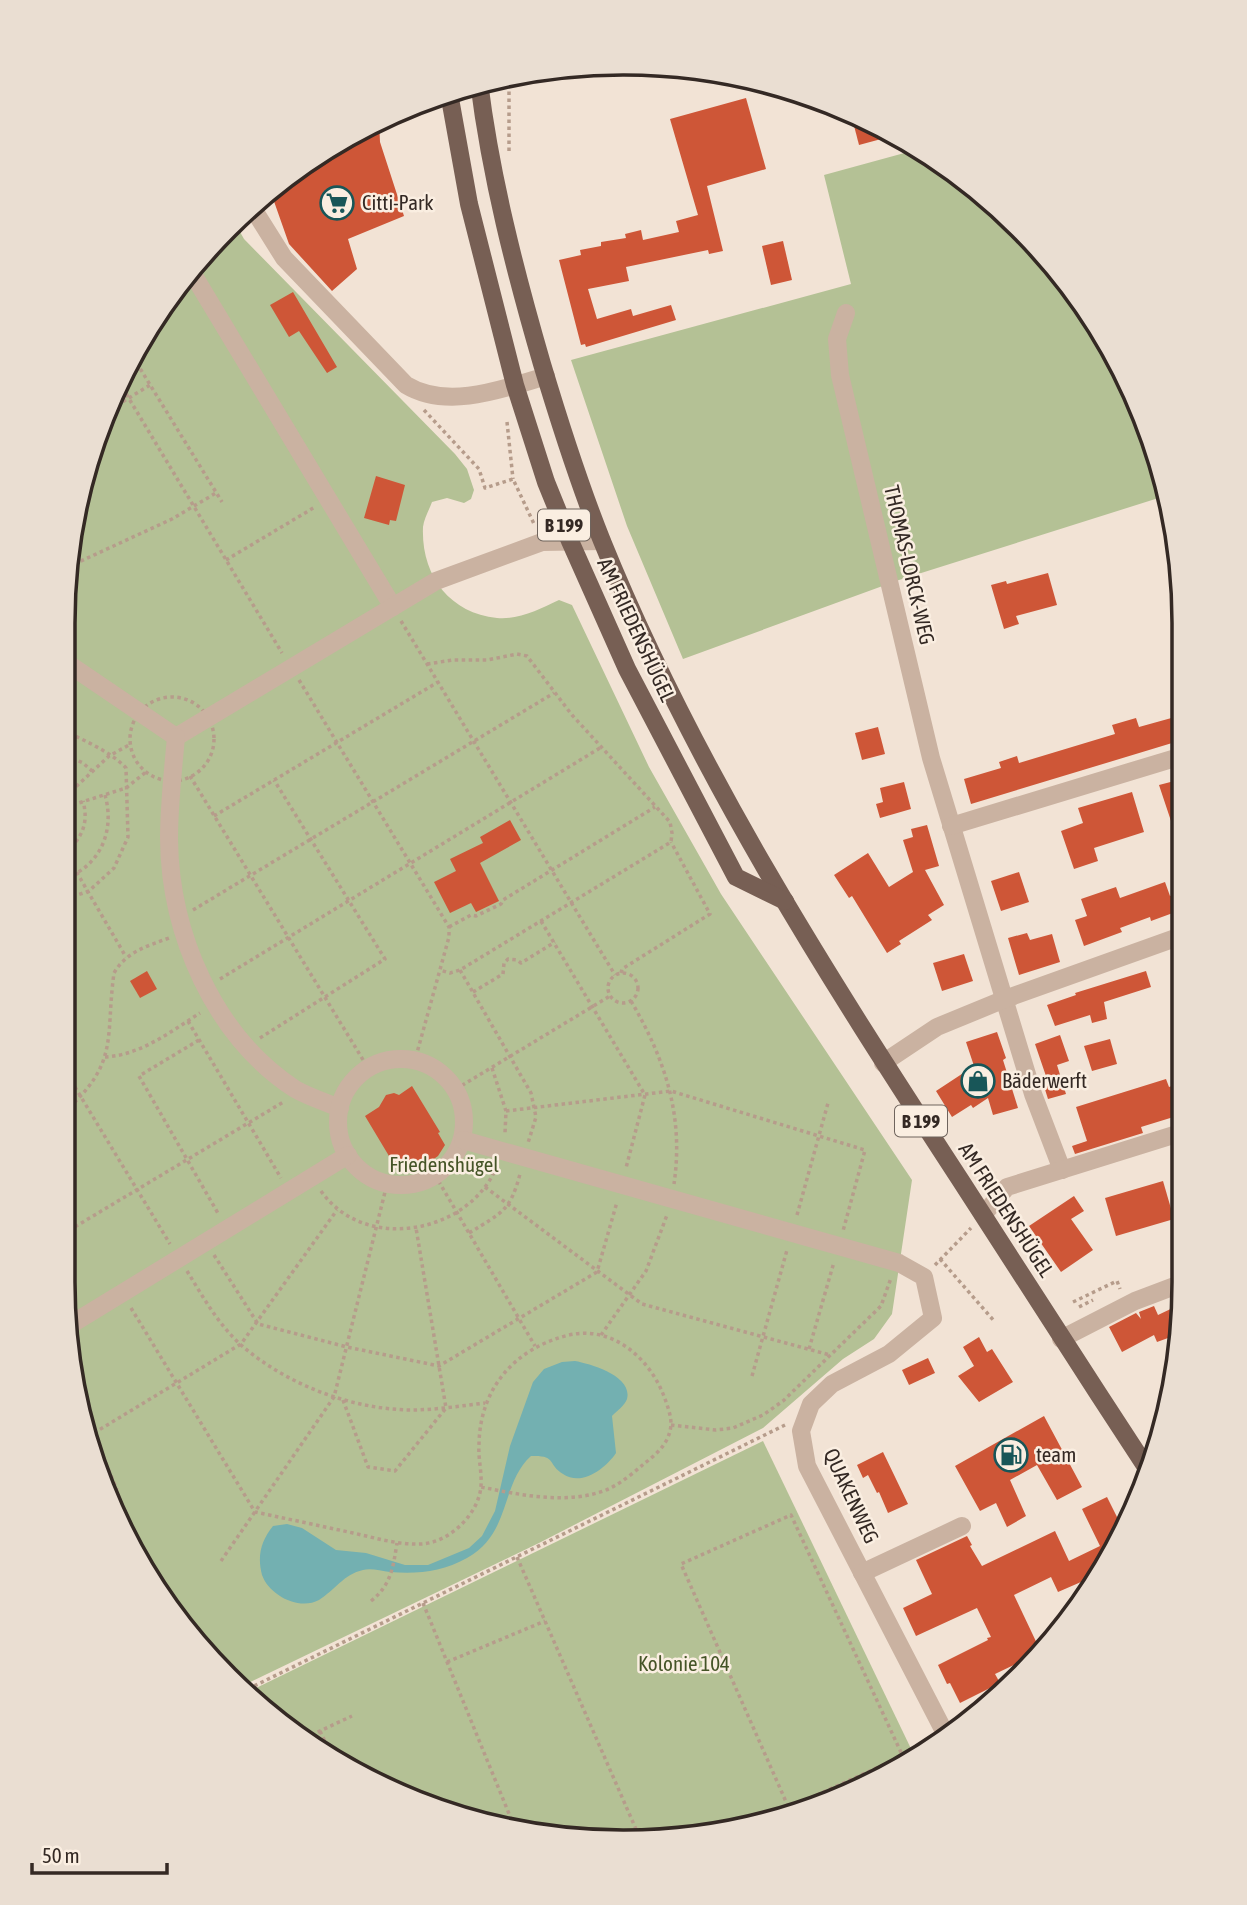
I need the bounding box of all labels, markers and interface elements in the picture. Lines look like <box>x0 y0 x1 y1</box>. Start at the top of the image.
supermarket icon: Citti-Park <box>318 184 356 222</box>
place label: Citti-Park <box>362 190 434 214</box>
street label: THOMAS-LORCK-WEG <box>880 483 940 647</box>
road number: B 199 <box>538 510 590 540</box>
street label: AM FRIEDENSHÜGEL <box>593 554 681 705</box>
shop icon: Bäderwerft <box>959 1062 997 1100</box>
place label: Bäderwerft <box>1002 1068 1087 1092</box>
road number: B 199 <box>895 1106 947 1136</box>
street label: AM FRIEDENSHÜGEL <box>955 1138 1059 1281</box>
park label: Friedenshügel <box>389 1152 499 1176</box>
fuel station icon: team <box>992 1436 1030 1474</box>
place label: team <box>1036 1442 1076 1466</box>
street label: QUAKENWEG <box>820 1444 884 1547</box>
park label: Kolonie 104 <box>638 1651 730 1675</box>
scale bar <box>32 1832 166 1876</box>
text: 50 m <box>42 1843 80 1867</box>

